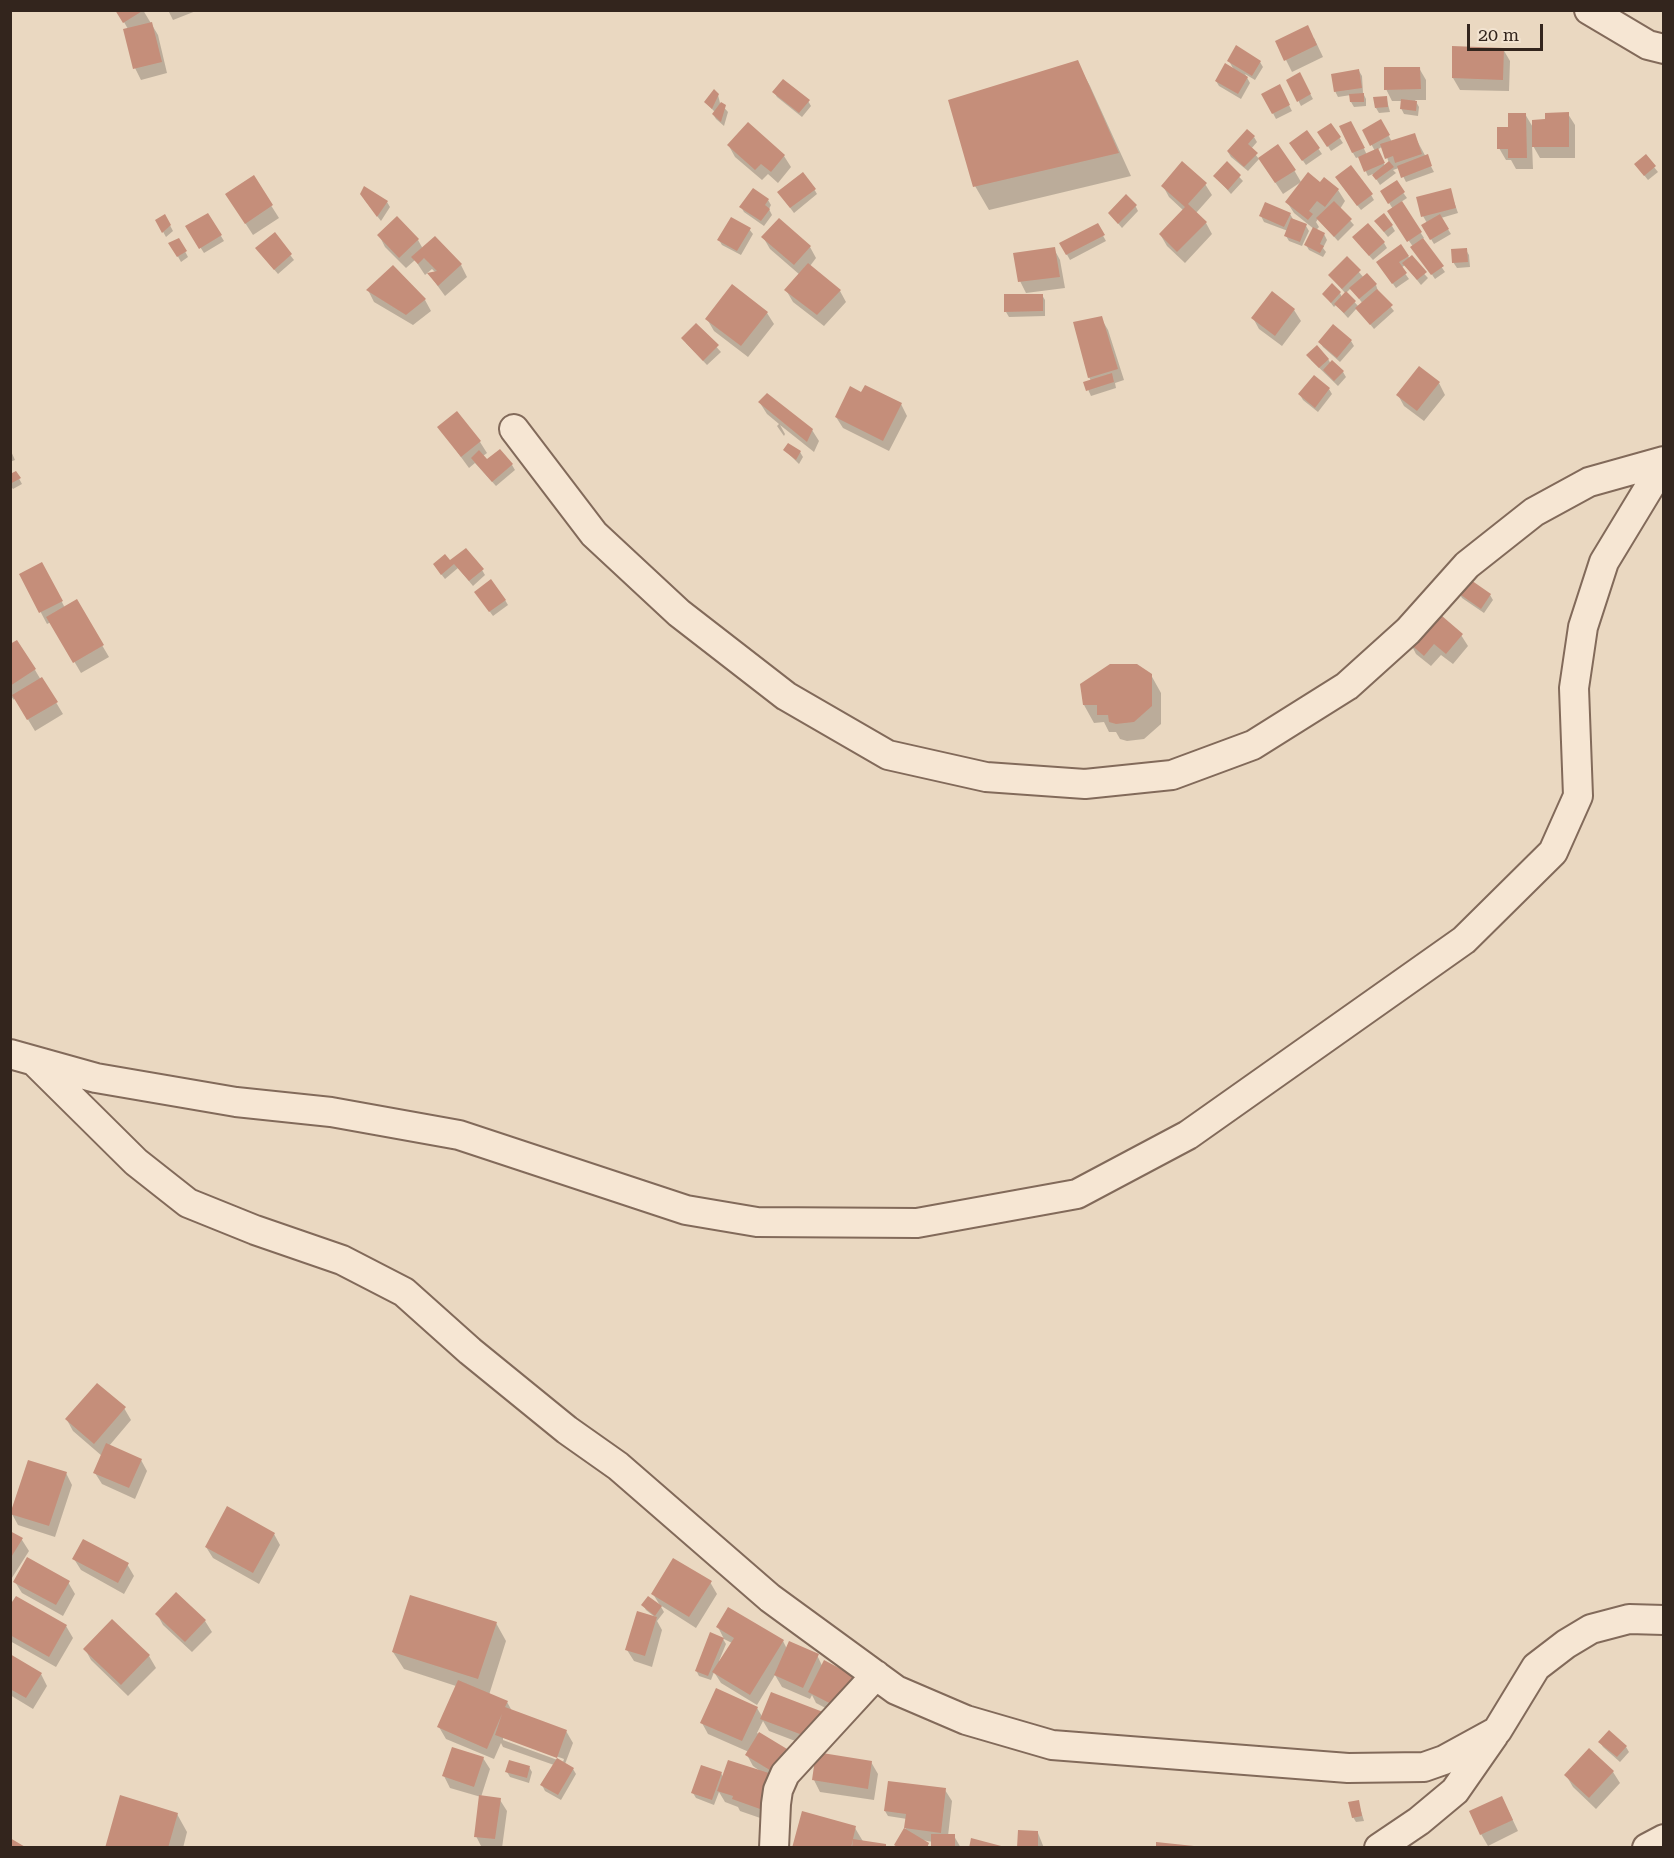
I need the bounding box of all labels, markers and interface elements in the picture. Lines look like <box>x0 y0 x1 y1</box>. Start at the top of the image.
scale bar <box>1470 12 1546 50</box>
text: 20 m <box>1478 24 1519 45</box>

